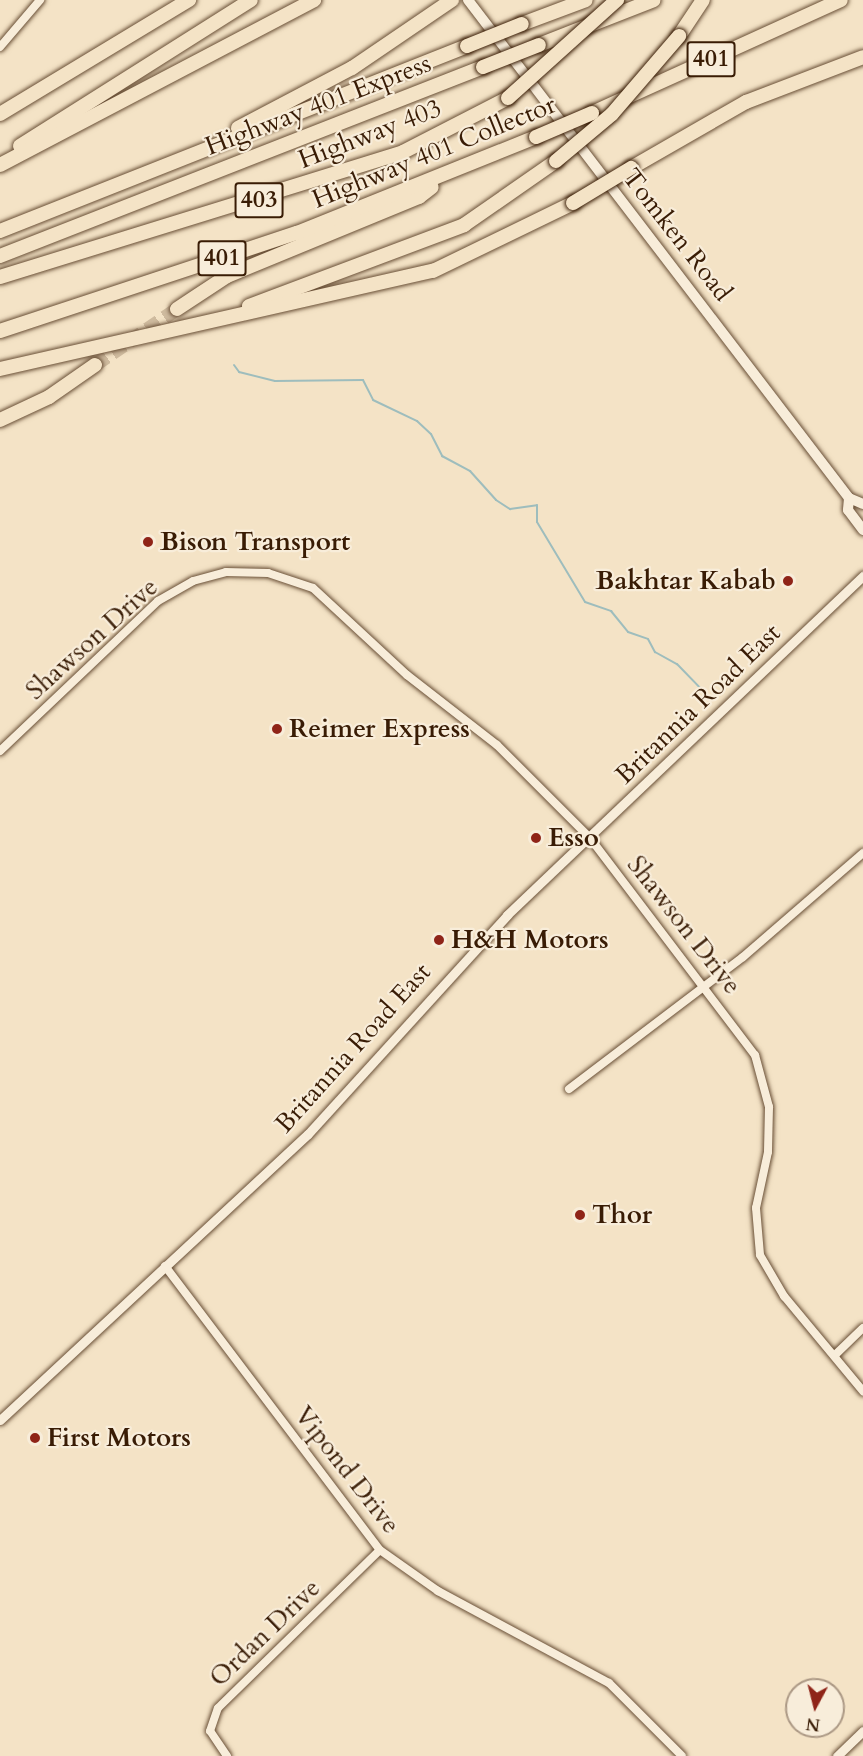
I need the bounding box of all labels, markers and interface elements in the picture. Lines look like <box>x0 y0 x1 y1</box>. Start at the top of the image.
road number: 401 <box>686 38 736 80</box>
street label: Highway 401 Express <box>201 48 435 162</box>
street label: Highway 401 Collector <box>308 89 560 215</box>
street label: Highway 403 <box>294 92 446 176</box>
street label: Tomken Road <box>616 162 738 308</box>
road number: 403 <box>234 179 284 221</box>
road number: 401 <box>196 237 248 279</box>
place label: Bison Transport <box>160 526 350 558</box>
marker: Bison Transport <box>141 535 155 549</box>
place label: Bakhtar Kabab <box>596 565 776 597</box>
street label: Shawson Drive <box>20 572 164 706</box>
marker: Bakhtar Kabab <box>781 574 795 588</box>
street label: Britannia Road East <box>609 617 787 791</box>
place label: Reimer Express <box>289 713 470 745</box>
marker: Reimer Express <box>270 722 284 736</box>
place label: Esso <box>548 822 599 854</box>
marker: Esso <box>529 831 543 845</box>
street label: Shawson Drive <box>620 850 748 1000</box>
place label: H&H Motors <box>451 924 609 956</box>
marker: H&H Motors <box>432 933 446 947</box>
street label: Britannia Road East <box>269 957 437 1139</box>
place label: Thor <box>592 1199 652 1231</box>
marker: Thor <box>573 1208 587 1222</box>
street label: Vipond Drive <box>288 1400 406 1540</box>
place label: First Motors <box>47 1422 191 1454</box>
marker: First Motors <box>28 1431 42 1445</box>
street label: Ordan Drive <box>203 1573 327 1693</box>
north arrow <box>785 1678 845 1738</box>
text: N <box>805 1712 821 1736</box>

